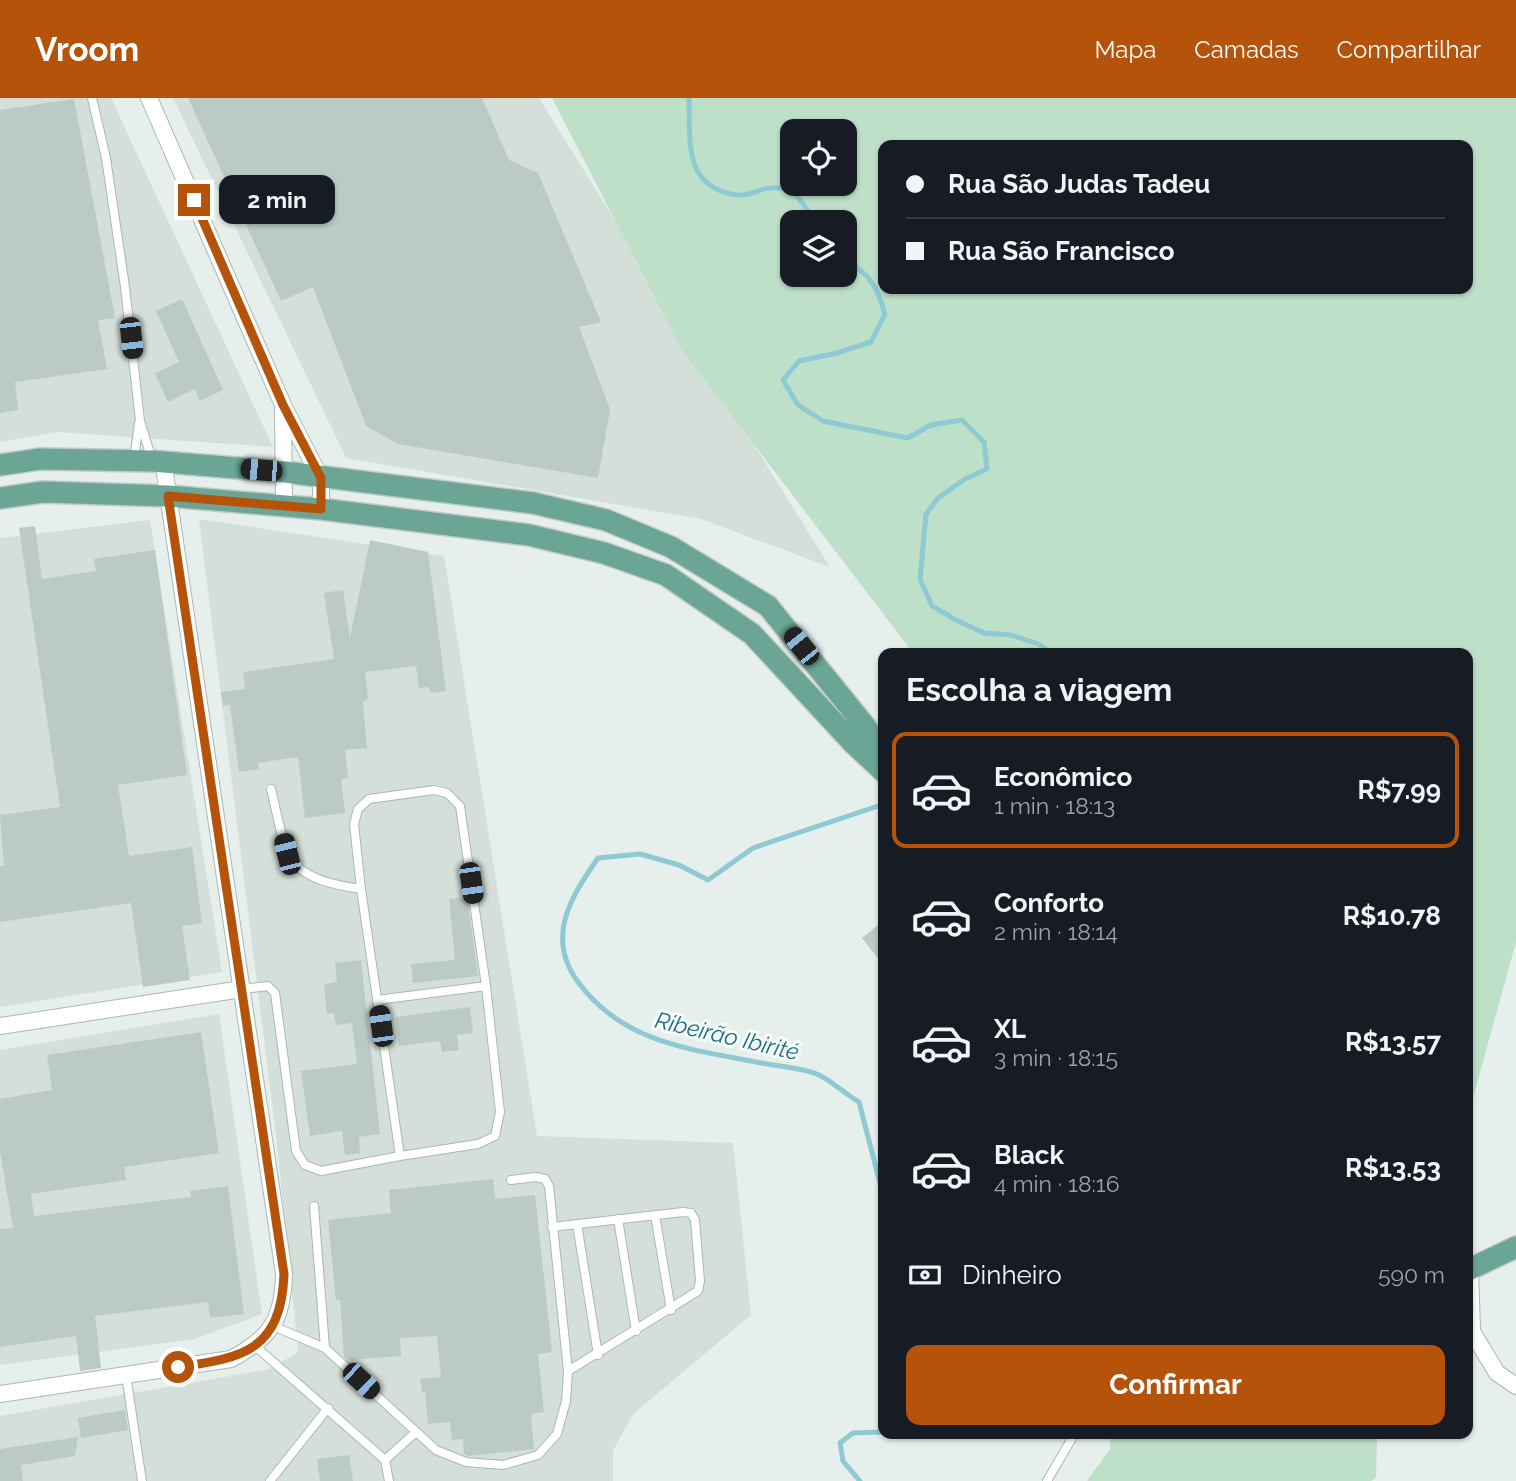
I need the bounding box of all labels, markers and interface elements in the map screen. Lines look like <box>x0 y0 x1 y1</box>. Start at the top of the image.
text: Vroom <box>35 30 139 69</box>
text: Mapa <box>1094 35 1156 64</box>
text: Camadas <box>1194 35 1299 64</box>
text: Compartilhar <box>1337 35 1481 64</box>
map controls <box>780 119 857 287</box>
button: locate <box>780 119 857 196</box>
text: Rua São Judas Tadeu <box>948 169 1210 199</box>
callout: 2 min <box>218 176 334 224</box>
route end <box>178 184 210 216</box>
text: 2 min <box>247 186 307 213</box>
button: layers <box>780 210 857 287</box>
text: Rua São Francisco <box>948 236 1174 266</box>
car <box>119 316 144 360</box>
car <box>240 458 283 482</box>
car <box>780 623 823 669</box>
text: Escolha a viagem <box>906 671 1172 708</box>
icon: car <box>910 759 973 822</box>
text: Econômico <box>994 762 1132 792</box>
text: R$7.99 <box>1358 775 1441 805</box>
text: 1 min · 18:13 <box>994 792 1115 819</box>
car <box>272 831 303 877</box>
car <box>458 861 485 905</box>
icon: car <box>910 885 973 948</box>
text: Conforto <box>994 888 1104 918</box>
text: R$10.78 <box>1343 901 1441 931</box>
text: 2 min · 18:14 <box>994 918 1118 945</box>
car <box>368 1004 395 1048</box>
water label: Ribeirão Ibirité <box>653 1006 802 1065</box>
icon: car <box>910 1011 973 1074</box>
text: XL <box>994 1014 1026 1044</box>
text: R$13.57 <box>1345 1027 1441 1057</box>
text: 3 min · 18:15 <box>994 1044 1118 1071</box>
icon: car <box>910 1137 973 1200</box>
text: Black <box>994 1140 1064 1170</box>
text: R$13.53 <box>1345 1153 1441 1183</box>
text: 4 min · 18:16 <box>994 1170 1120 1197</box>
icon: cash <box>906 1256 944 1294</box>
text: Dinheiro <box>962 1260 1062 1290</box>
text: 590 m <box>1378 1261 1445 1288</box>
button: Confirmar <box>906 1345 1445 1425</box>
route start <box>162 1351 194 1383</box>
car <box>339 1359 384 1403</box>

